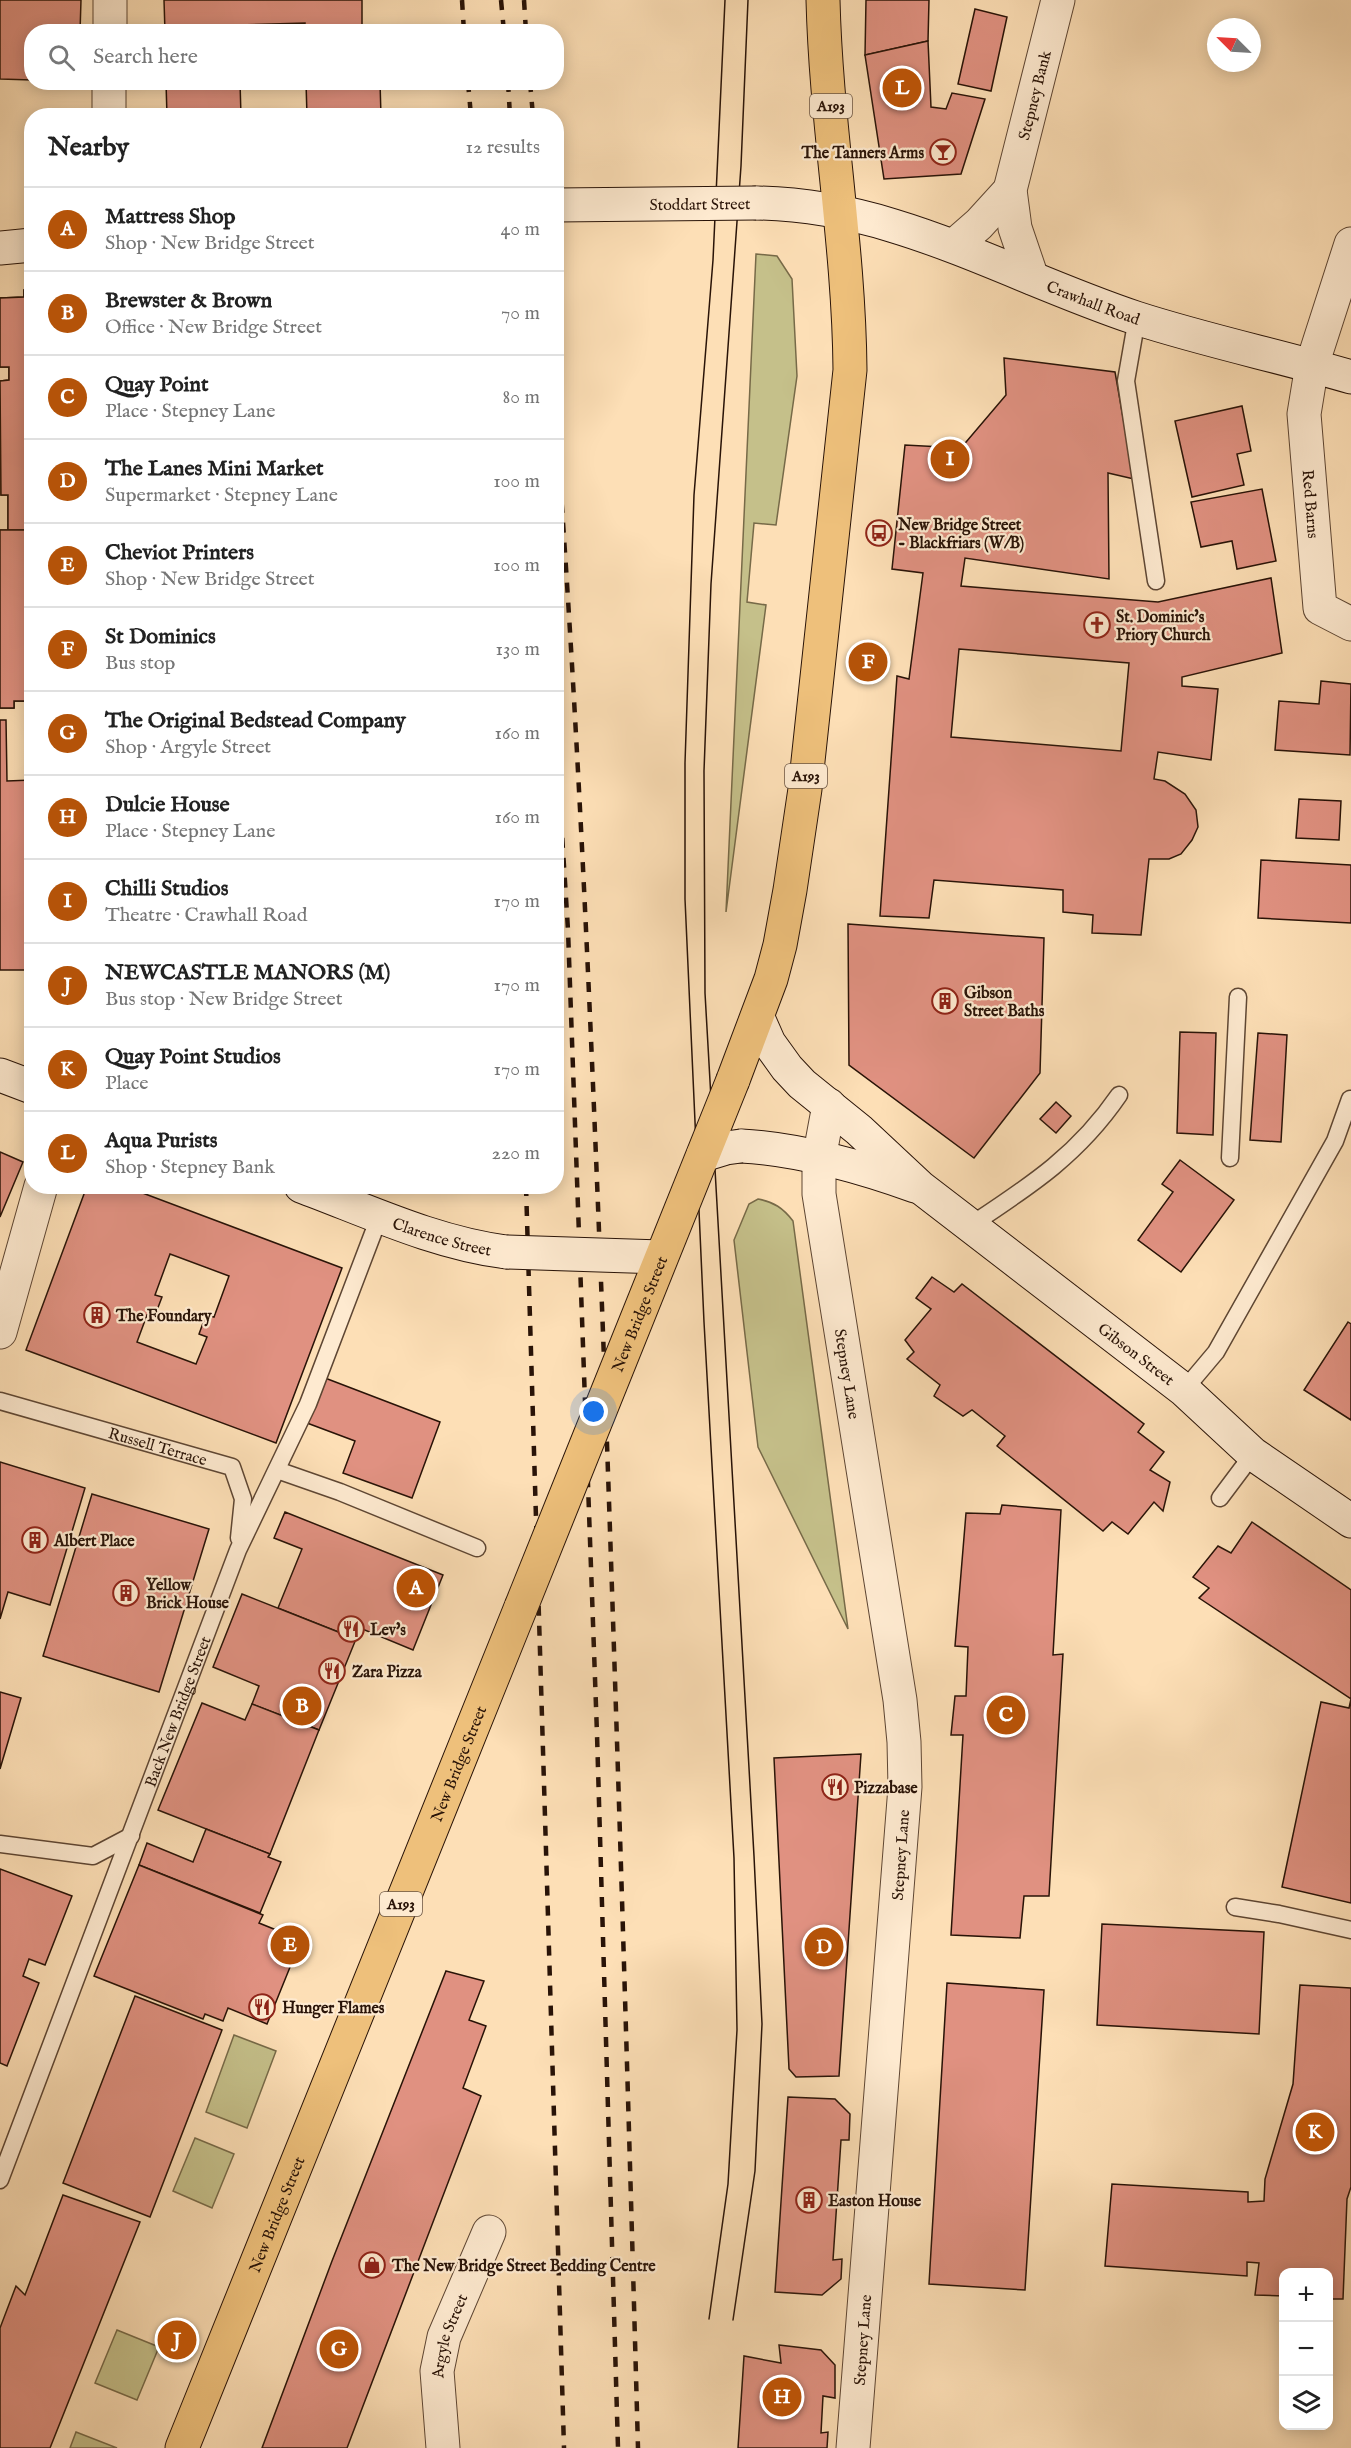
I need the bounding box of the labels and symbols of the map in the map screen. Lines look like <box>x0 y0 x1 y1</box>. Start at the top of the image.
north arrow <box>1207 18 1261 72</box>
street label: Stepney Bank <box>1015 48 1057 142</box>
pin: L <box>882 66 922 110</box>
road number: A193 <box>810 94 852 118</box>
bar icon: The Tanners Arms <box>928 137 958 167</box>
place label: The Tanners Arms <box>801 144 924 164</box>
street label: Stoddart Street <box>649 195 751 216</box>
street label: Crawhall Road <box>1043 277 1143 331</box>
pin: I <box>930 436 970 482</box>
street label: Red Barns <box>1297 469 1322 540</box>
place label: New Bridge Street - Blackfriars (W/B) <box>897 516 1024 554</box>
bus stop icon: New Bridge Street - Blackfriars (W/B) <box>864 518 894 548</box>
place label: St. Dominic's Priory Church <box>1116 608 1211 646</box>
church icon: St. Dominic's Priory Church <box>1082 610 1112 640</box>
pin: F <box>848 640 888 684</box>
road number: A193 <box>785 764 827 788</box>
place label: Gibson Street Baths <box>964 984 1045 1022</box>
building icon: Gibson Street Baths <box>930 986 960 1016</box>
street label: Clarence Street <box>389 1214 493 1262</box>
street label: New Bridge Street <box>609 1253 673 1376</box>
building icon: The Foundary <box>82 1300 112 1330</box>
place label: The Foundary <box>115 1307 213 1327</box>
street label: Gibson Street <box>1093 1319 1178 1391</box>
street label: Stepney Lane <box>829 1328 863 1421</box>
your location <box>579 1397 608 1426</box>
street label: Russell Terrace <box>106 1424 209 1471</box>
building icon: Albert Place <box>20 1525 50 1555</box>
place label: Albert Place <box>53 1532 135 1552</box>
pin: A <box>396 1566 436 1610</box>
place label: Yellow Brick House <box>146 1576 230 1614</box>
building icon: Yellow Brick House <box>111 1578 141 1608</box>
restaurant icon: Lev's <box>336 1614 366 1644</box>
place label: Lev's <box>370 1621 406 1641</box>
street label: Back New Bridge Street <box>141 1633 217 1790</box>
restaurant icon: Zara Pizza <box>317 1656 347 1686</box>
place label: Zara Pizza <box>352 1663 423 1683</box>
pin: B <box>282 1684 322 1728</box>
pin: C <box>986 1692 1026 1738</box>
street label: New Bridge Street <box>427 1703 492 1825</box>
restaurant icon: Pizzabase <box>820 1772 850 1802</box>
place label: Pizzabase <box>854 1779 918 1799</box>
street label: Stepney Lane <box>889 1809 915 1901</box>
road number: A193 <box>380 1892 422 1916</box>
pin: E <box>270 1922 310 1968</box>
pin: D <box>804 1924 844 1970</box>
restaurant icon: Hunger Flames <box>247 1992 277 2022</box>
place label: Hunger Flames <box>282 1999 385 2019</box>
pin: K <box>1296 2110 1334 2154</box>
street label: New Bridge Street <box>246 2154 311 2276</box>
building icon: Easton House <box>794 2185 824 2215</box>
place label: Easton House <box>828 2192 922 2212</box>
shop icon: The New Bridge Street Bedding Centre <box>357 2250 387 2280</box>
place label: The New Bridge Street Bedding Centre <box>391 2257 656 2277</box>
street label: Argyle Street <box>429 2291 473 2380</box>
street label: Stepney Lane <box>851 2294 877 2386</box>
pin: J <box>158 2318 196 2362</box>
pin: G <box>320 2326 358 2372</box>
pin: H <box>762 2374 802 2420</box>

